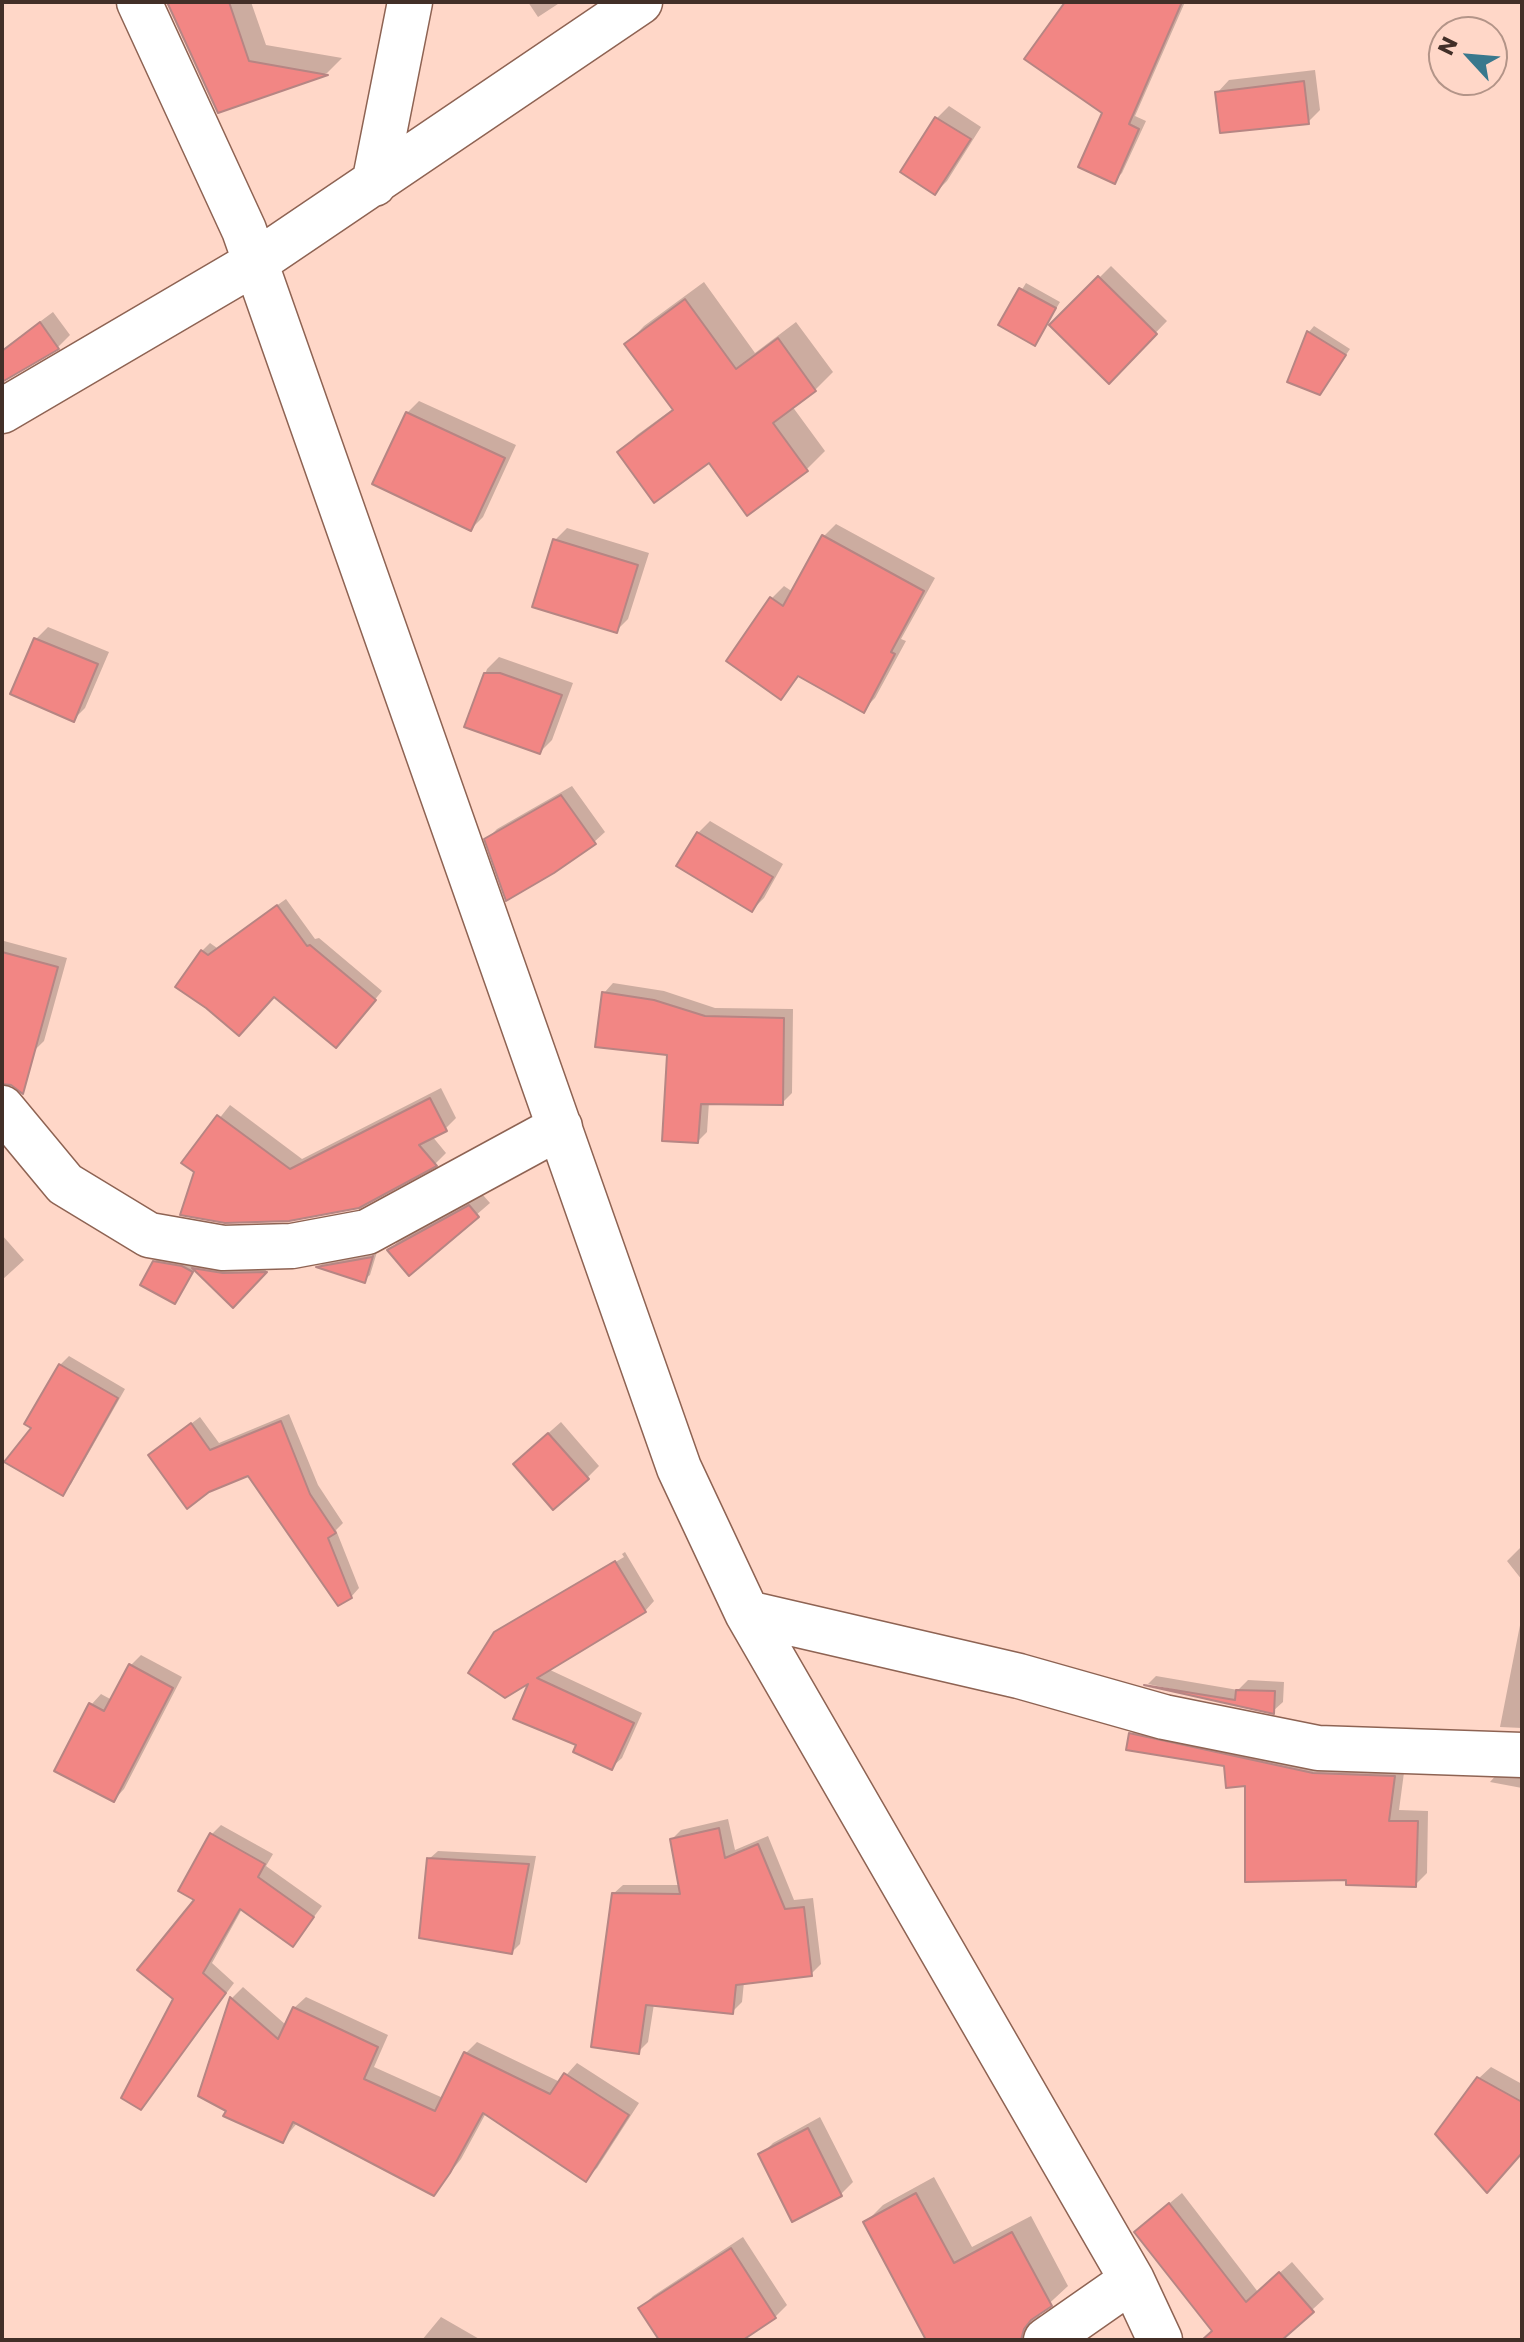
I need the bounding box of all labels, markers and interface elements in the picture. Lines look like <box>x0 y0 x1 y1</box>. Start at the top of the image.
north arrow <box>1428 16 1508 96</box>
text: N <box>1430 32 1465 60</box>

